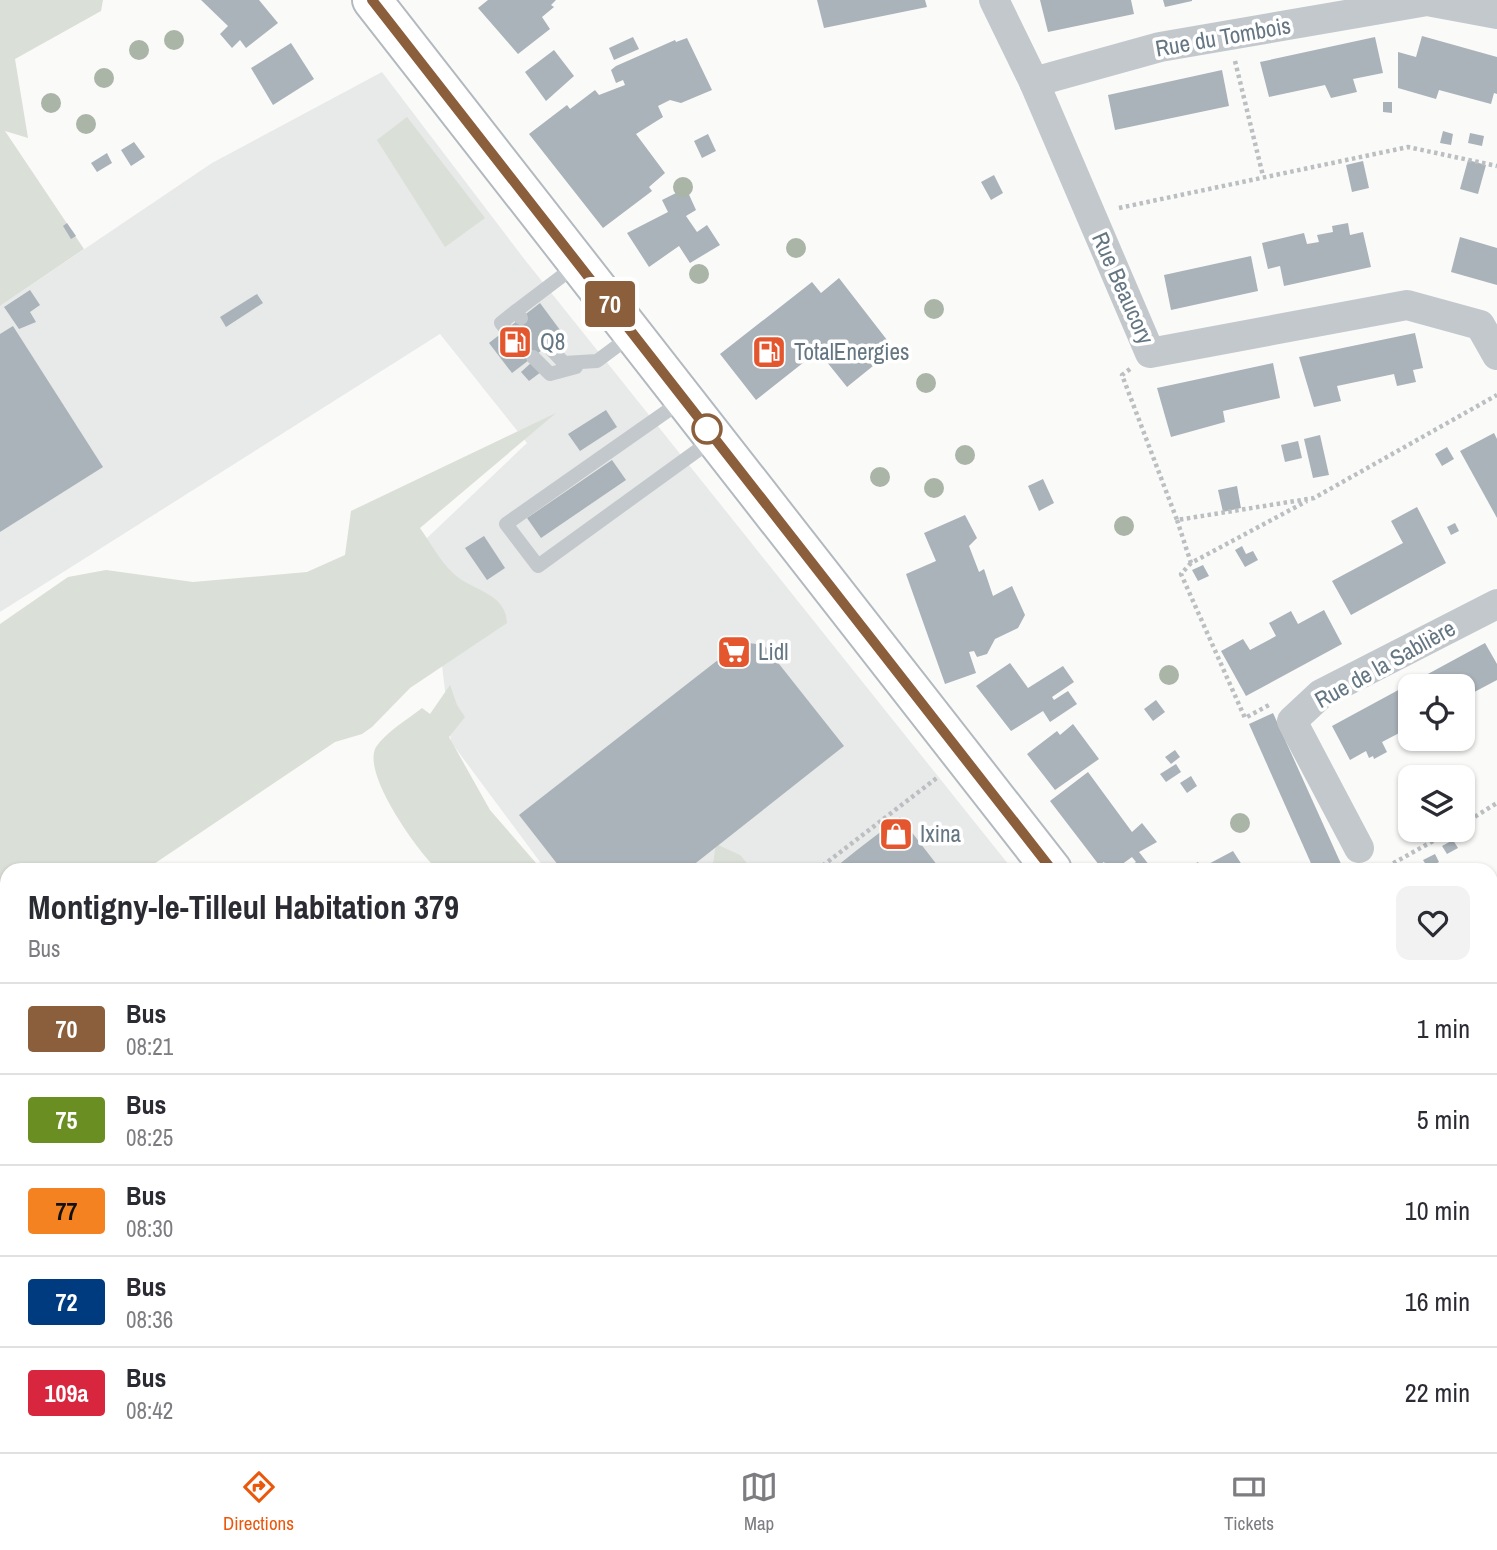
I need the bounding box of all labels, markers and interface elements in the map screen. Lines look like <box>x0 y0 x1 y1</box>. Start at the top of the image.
street label: Rue du Tombois <box>1153 9 1293 64</box>
street label: Rue Beaucory <box>1085 227 1162 349</box>
line badge: 70 <box>578 281 642 327</box>
text: 70 <box>599 288 621 320</box>
fuel station icon: Q8 <box>496 323 534 361</box>
place label: Q8 <box>540 326 565 357</box>
fuel station icon: TotalEnergies <box>750 333 788 371</box>
place label: TotalEnergies <box>794 336 909 367</box>
unlabelled marker <box>692 414 722 444</box>
street label: Rue de la Sablière <box>1309 612 1461 715</box>
supermarket icon: Lidl <box>715 633 753 671</box>
place label: Lidl <box>758 636 788 667</box>
map controls <box>1398 674 1475 842</box>
button: locate <box>1398 674 1475 751</box>
button: layers <box>1398 765 1475 842</box>
shop icon: Ixina <box>877 815 915 853</box>
place label: Ixina <box>920 818 961 849</box>
text: Montigny-le-Tilleul Habitation 379 <box>28 885 459 929</box>
button: heart <box>1396 886 1470 960</box>
text: Bus <box>28 933 61 964</box>
text: Bus <box>126 996 166 1031</box>
text: 1 min <box>1417 1011 1470 1046</box>
text: 70 <box>56 1013 77 1045</box>
text: 08:21 <box>126 1031 173 1062</box>
text: Bus <box>126 1087 166 1122</box>
text: 5 min <box>1417 1102 1470 1137</box>
text: 75 <box>56 1104 77 1136</box>
text: 08:25 <box>126 1122 173 1153</box>
text: Bus <box>126 1178 166 1213</box>
text: 10 min <box>1405 1193 1470 1228</box>
text: 77 <box>56 1195 77 1227</box>
text: 08:30 <box>126 1213 173 1244</box>
text: Bus <box>126 1269 166 1304</box>
text: 16 min <box>1405 1284 1470 1319</box>
text: 72 <box>56 1286 77 1318</box>
text: 08:36 <box>126 1304 173 1335</box>
text: Bus <box>126 1360 166 1395</box>
text: 22 min <box>1405 1375 1470 1410</box>
text: 109a <box>45 1377 88 1409</box>
text: 08:42 <box>126 1395 173 1426</box>
tab: Directions <box>223 1468 294 1536</box>
tab: Map <box>740 1468 778 1536</box>
tab: Tickets <box>1224 1468 1274 1536</box>

